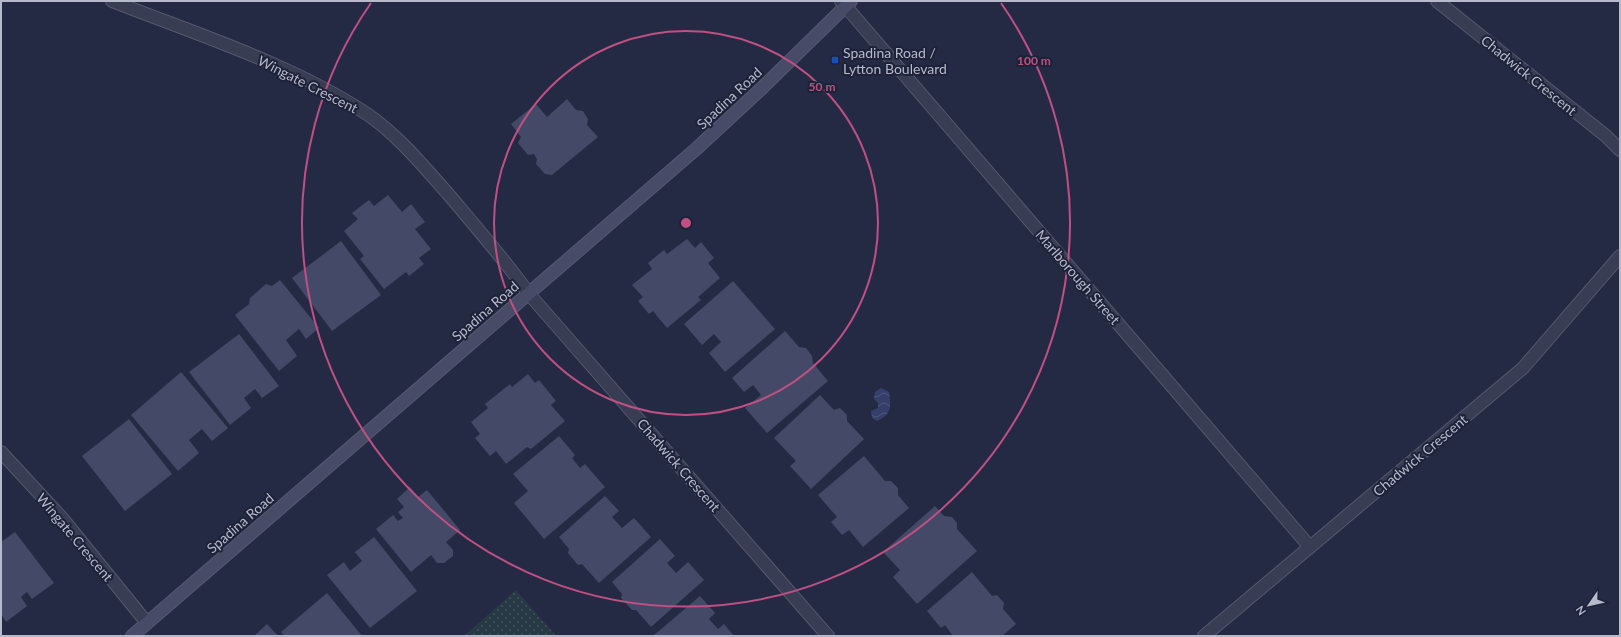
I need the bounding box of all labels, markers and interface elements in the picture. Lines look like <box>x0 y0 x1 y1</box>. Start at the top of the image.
street label: Chadwick Crescent <box>1478 31 1580 119</box>
place label: Spadina Road / Lytton Boulevard <box>843 44 947 77</box>
street label: Wingate Crescent <box>255 51 361 117</box>
text: 100 m <box>1017 53 1051 68</box>
marker: Spadina Road / Lytton Boulevard <box>830 55 840 65</box>
street label: Spadina Road <box>693 64 765 132</box>
text: 50 m <box>809 79 835 94</box>
centre of rings <box>679 216 693 230</box>
street label: Marlborough Street <box>1032 226 1124 328</box>
street label: Spadina Road <box>448 277 522 345</box>
street label: Chadwick Crescent <box>1369 411 1471 499</box>
street label: Chadwick Crescent <box>634 415 724 515</box>
street label: Wingate Crescent <box>33 489 117 585</box>
street label: Spadina Road <box>203 489 277 557</box>
north arrow <box>1569 585 1609 625</box>
text: N <box>1573 604 1588 618</box>

